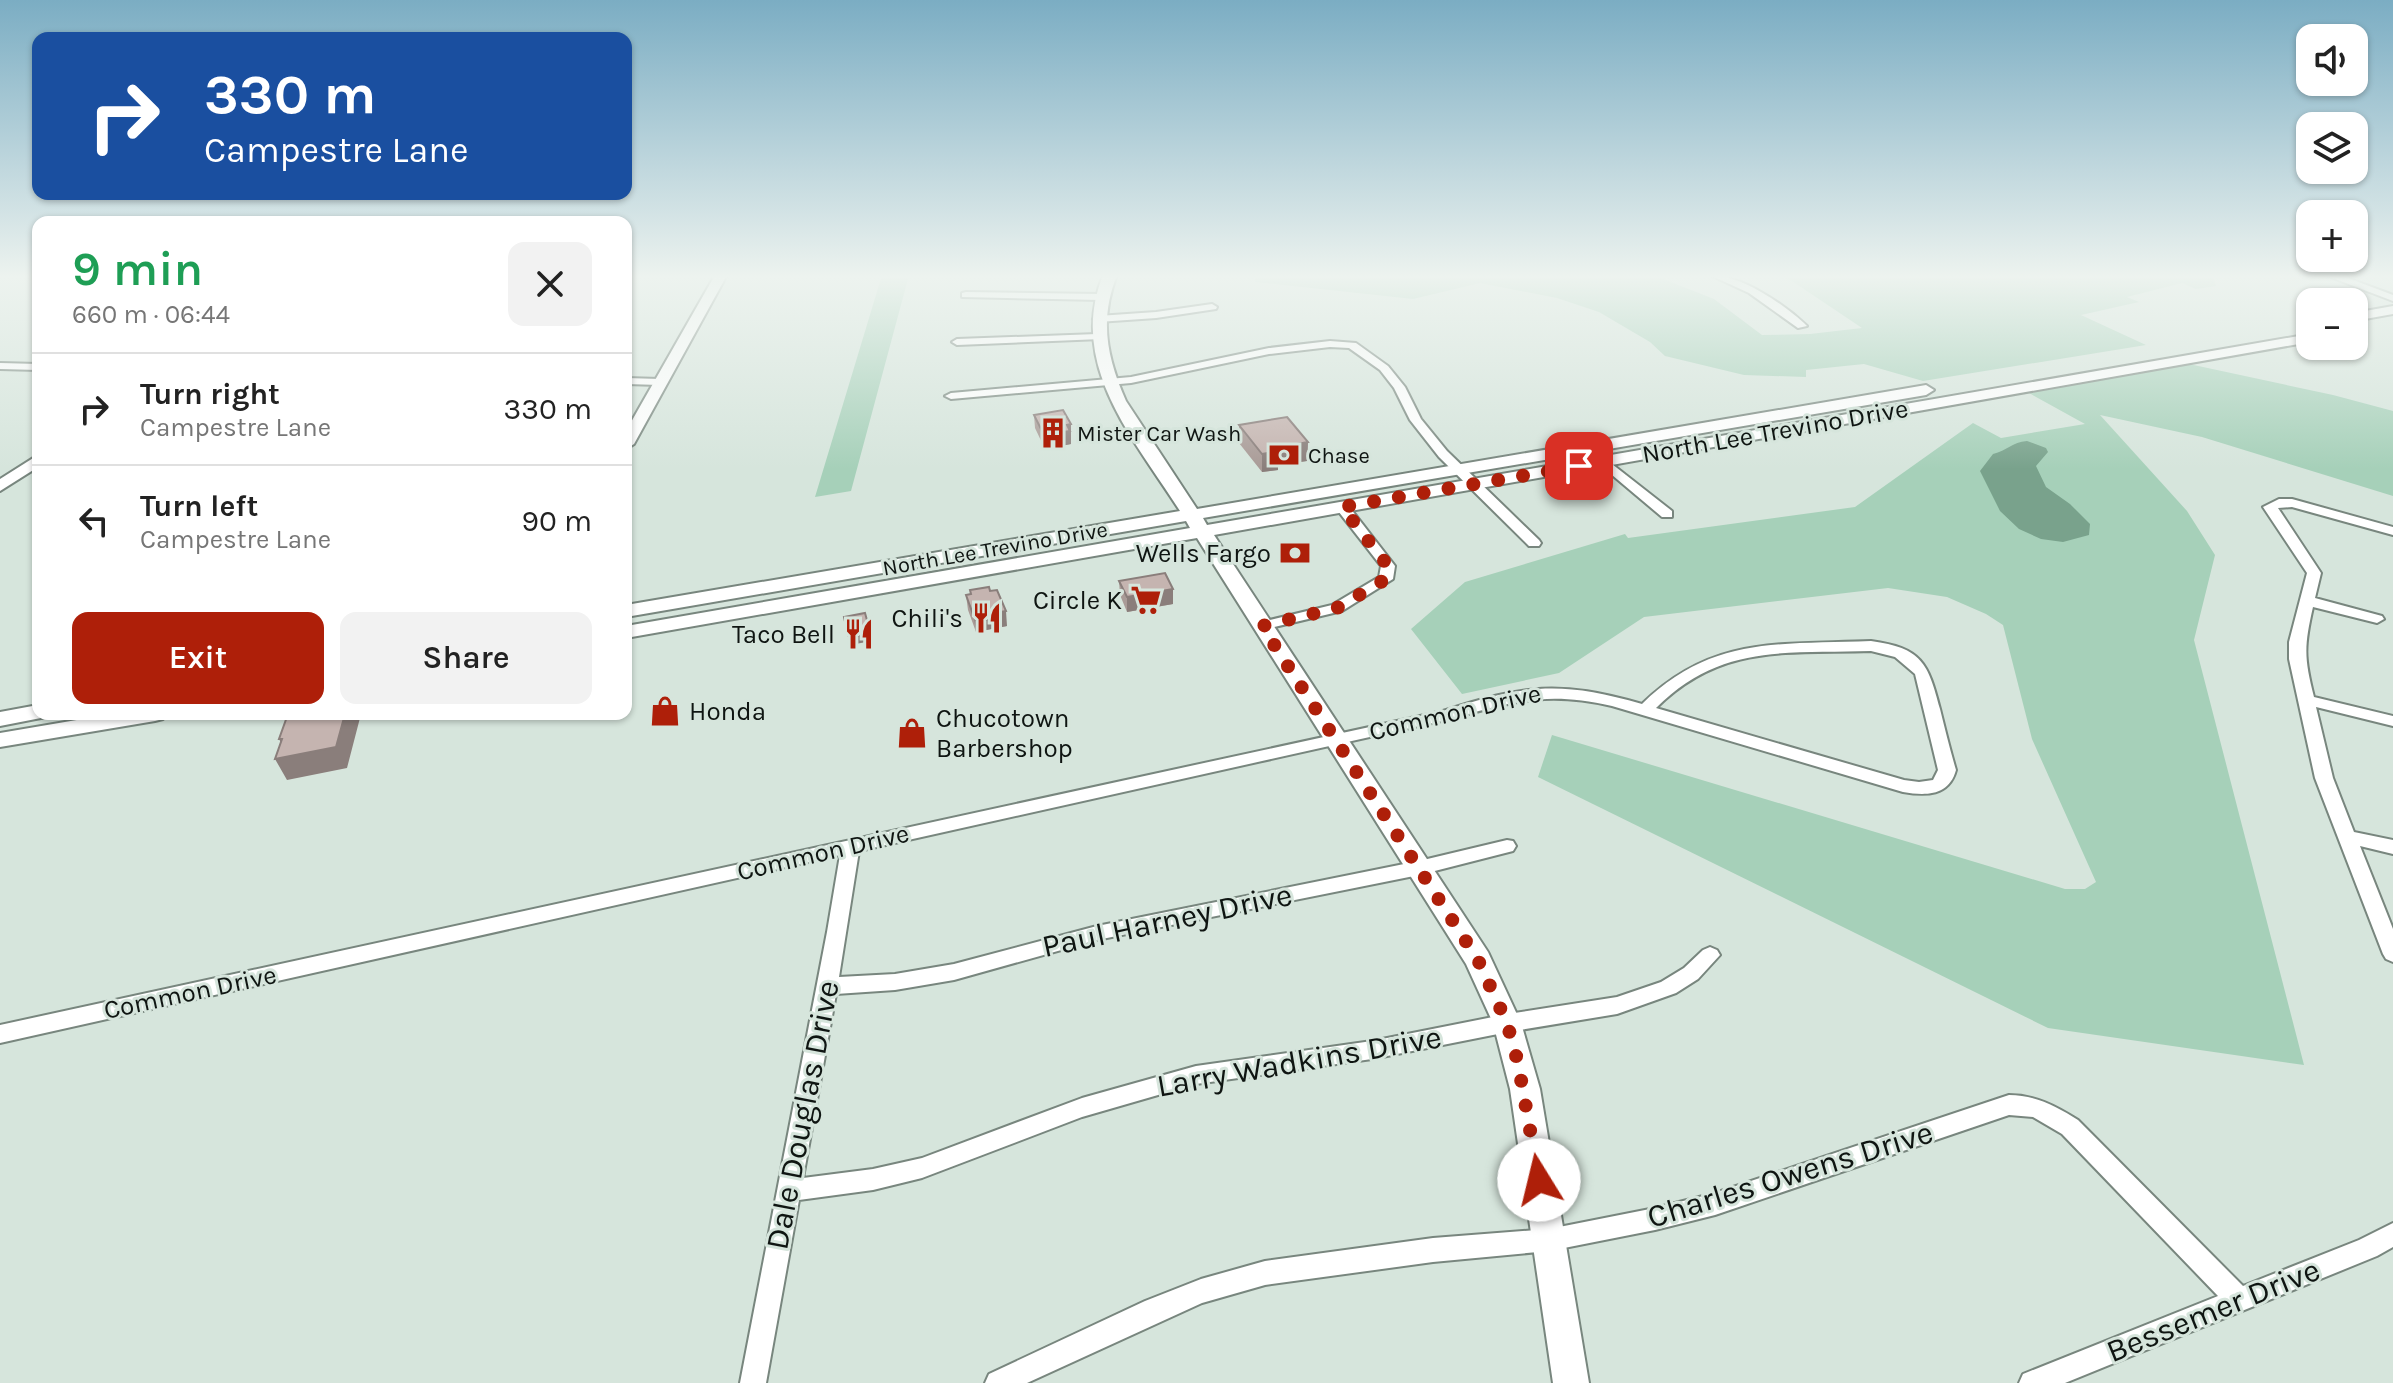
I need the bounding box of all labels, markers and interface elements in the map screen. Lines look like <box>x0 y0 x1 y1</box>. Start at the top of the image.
map controls <box>2296 24 2368 360</box>
button: sound <box>2296 24 2368 96</box>
text: 330 m <box>204 62 376 127</box>
icon: right <box>72 64 176 168</box>
button: layers <box>2296 112 2368 184</box>
text: Campestre Lane <box>204 129 468 171</box>
button: + <box>2296 200 2368 272</box>
text: 9 min <box>72 241 203 297</box>
button: close <box>508 242 592 326</box>
button: − <box>2296 288 2368 360</box>
text: 660 m · 06:44 <box>72 299 230 330</box>
text: Turn right <box>140 376 280 412</box>
icon: right <box>72 387 116 431</box>
text: 330 m <box>504 391 592 427</box>
street label: North Lee Trevino Drive <box>1640 393 1911 470</box>
text: Campestre Lane <box>140 412 331 443</box>
building icon: Mister Car Wash <box>1036 416 1070 450</box>
place label: Mister Car Wash <box>1077 421 1241 447</box>
pin <box>1545 432 1613 500</box>
bank icon: Chase <box>1267 438 1301 472</box>
place label: Chase <box>1308 443 1370 469</box>
icon: arrive <box>1557 444 1601 488</box>
text: Turn left <box>140 488 258 524</box>
icon: left <box>72 499 116 543</box>
text: 90 m <box>522 503 592 539</box>
street label: North Lee Trevino Drive <box>881 516 1110 582</box>
text: Campestre Lane <box>140 524 331 555</box>
bank icon: Wells Fargo <box>1278 536 1312 570</box>
place label: Wells Fargo <box>1136 538 1271 569</box>
supermarket icon: Circle K <box>1129 583 1163 617</box>
place label: Circle K <box>1033 585 1122 616</box>
restaurant icon: Chili's <box>970 601 1004 635</box>
place label: Chili's <box>891 603 963 634</box>
button: Exit <box>72 612 324 704</box>
button: Share <box>340 612 592 704</box>
restaurant icon: Taco Bell <box>842 617 876 651</box>
place label: Taco Bell <box>732 619 835 650</box>
street label: Common Drive <box>1366 678 1544 747</box>
shop icon: Honda <box>648 694 682 728</box>
place label: Honda <box>689 696 766 727</box>
place label: Chucotown Barbershop <box>936 703 1073 764</box>
shop icon: Chucotown Barbershop <box>895 716 929 750</box>
street label: Common Drive <box>734 818 912 887</box>
street label: Paul Harney Drive <box>1039 876 1296 965</box>
street label: Common Drive <box>101 959 279 1026</box>
street label: Dale Douglas Drive <box>758 977 847 1253</box>
street label: Larry Wadkins Drive <box>1154 1018 1444 1105</box>
street label: Charles Owens Drive <box>1643 1113 1937 1236</box>
position arrow <box>1497 1138 1581 1222</box>
street label: Bessemer Drive <box>2101 1251 2325 1370</box>

